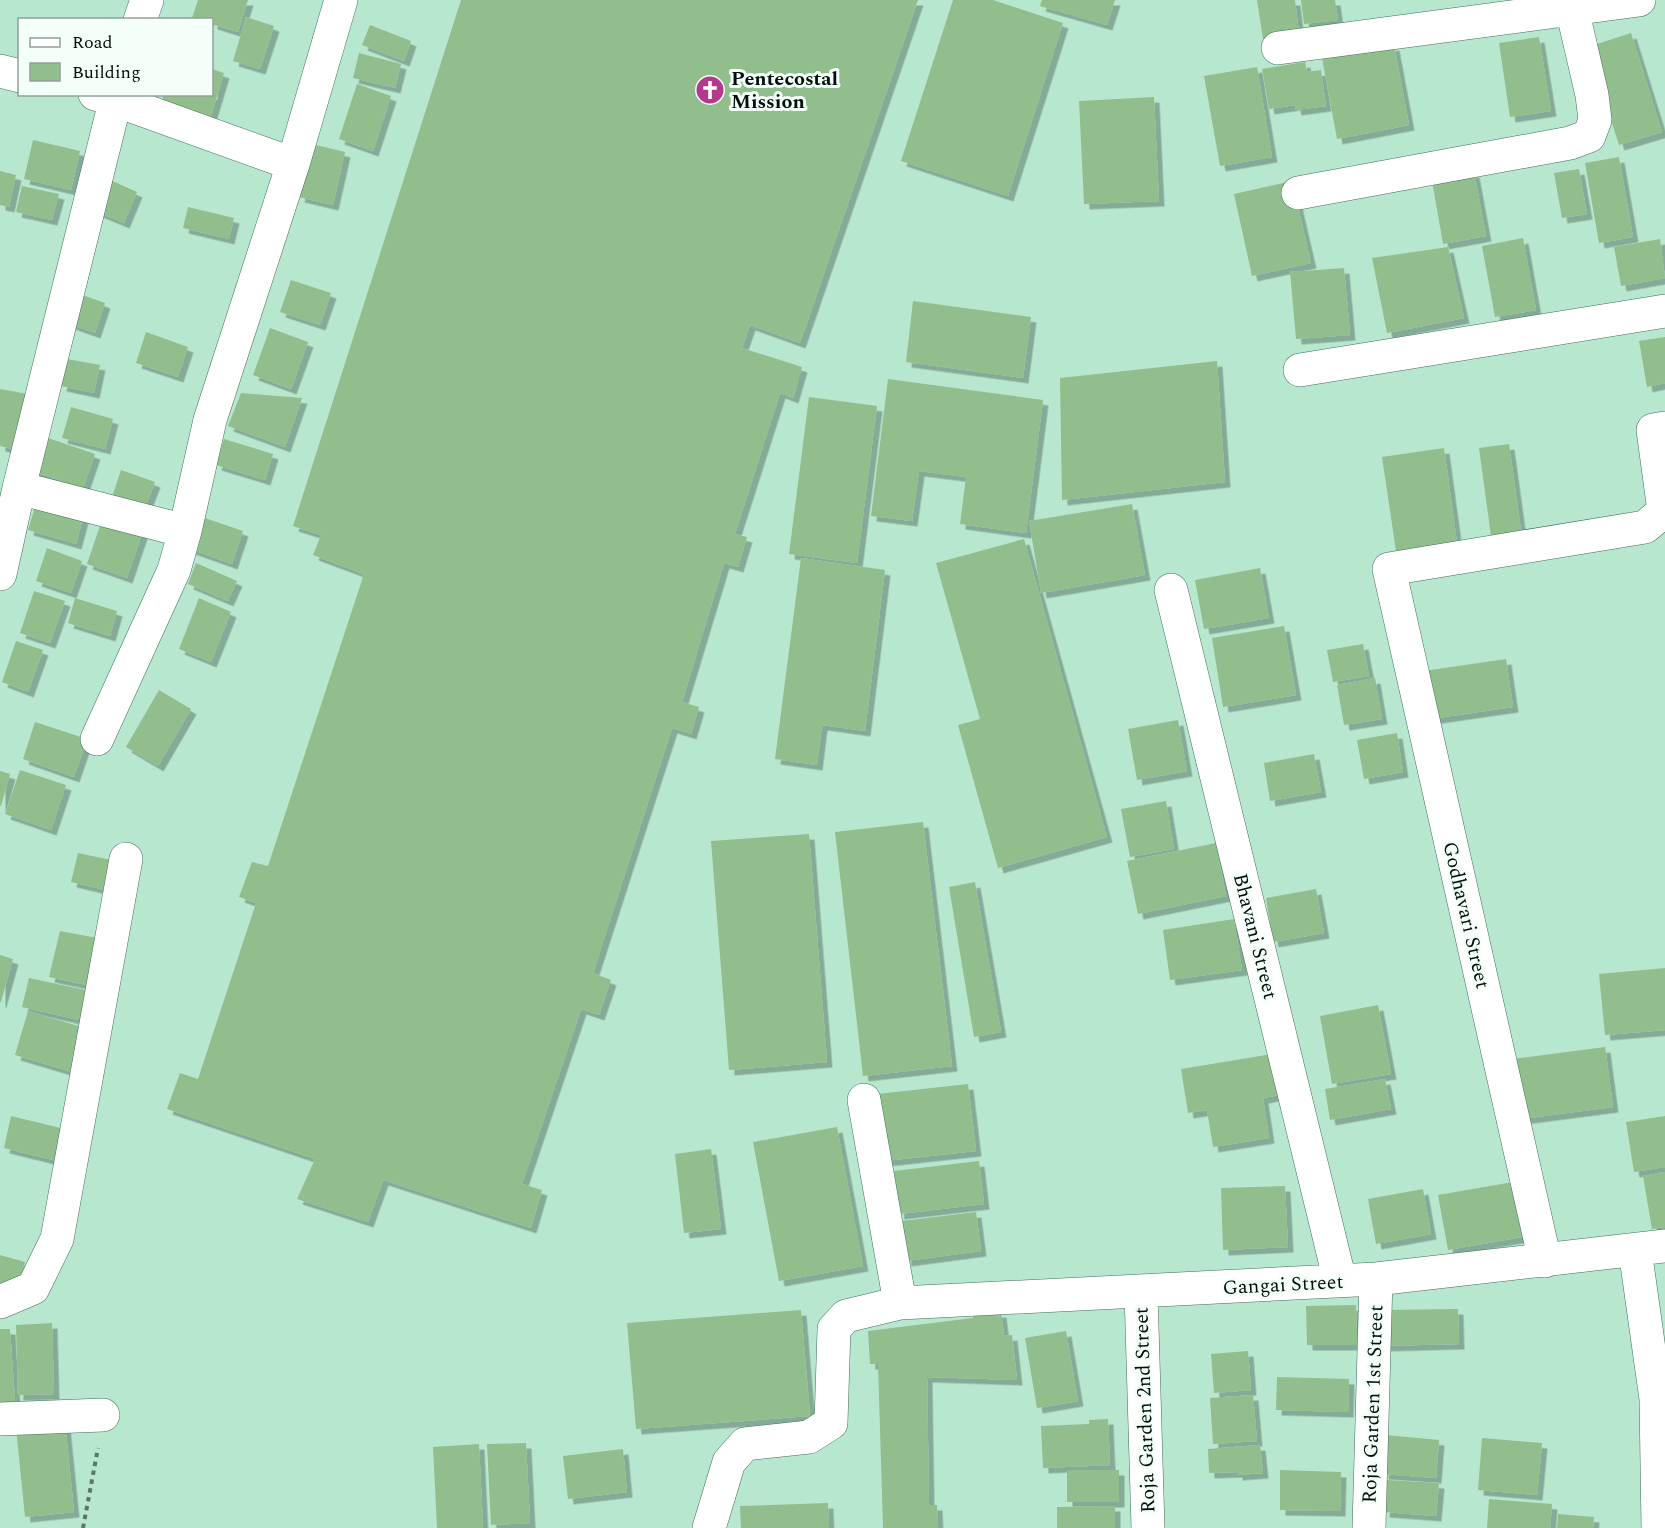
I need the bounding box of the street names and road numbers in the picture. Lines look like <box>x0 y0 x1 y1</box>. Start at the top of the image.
street label: Godhavari Street <box>1435 839 1497 992</box>
street label: Bhavani Street <box>1225 870 1285 1002</box>
street label: Gangai Street <box>1222 1267 1344 1303</box>
street label: Roja Garden 1st Street <box>1355 1304 1391 1504</box>
street label: Roja Garden 2nd Street <box>1126 1307 1164 1513</box>

